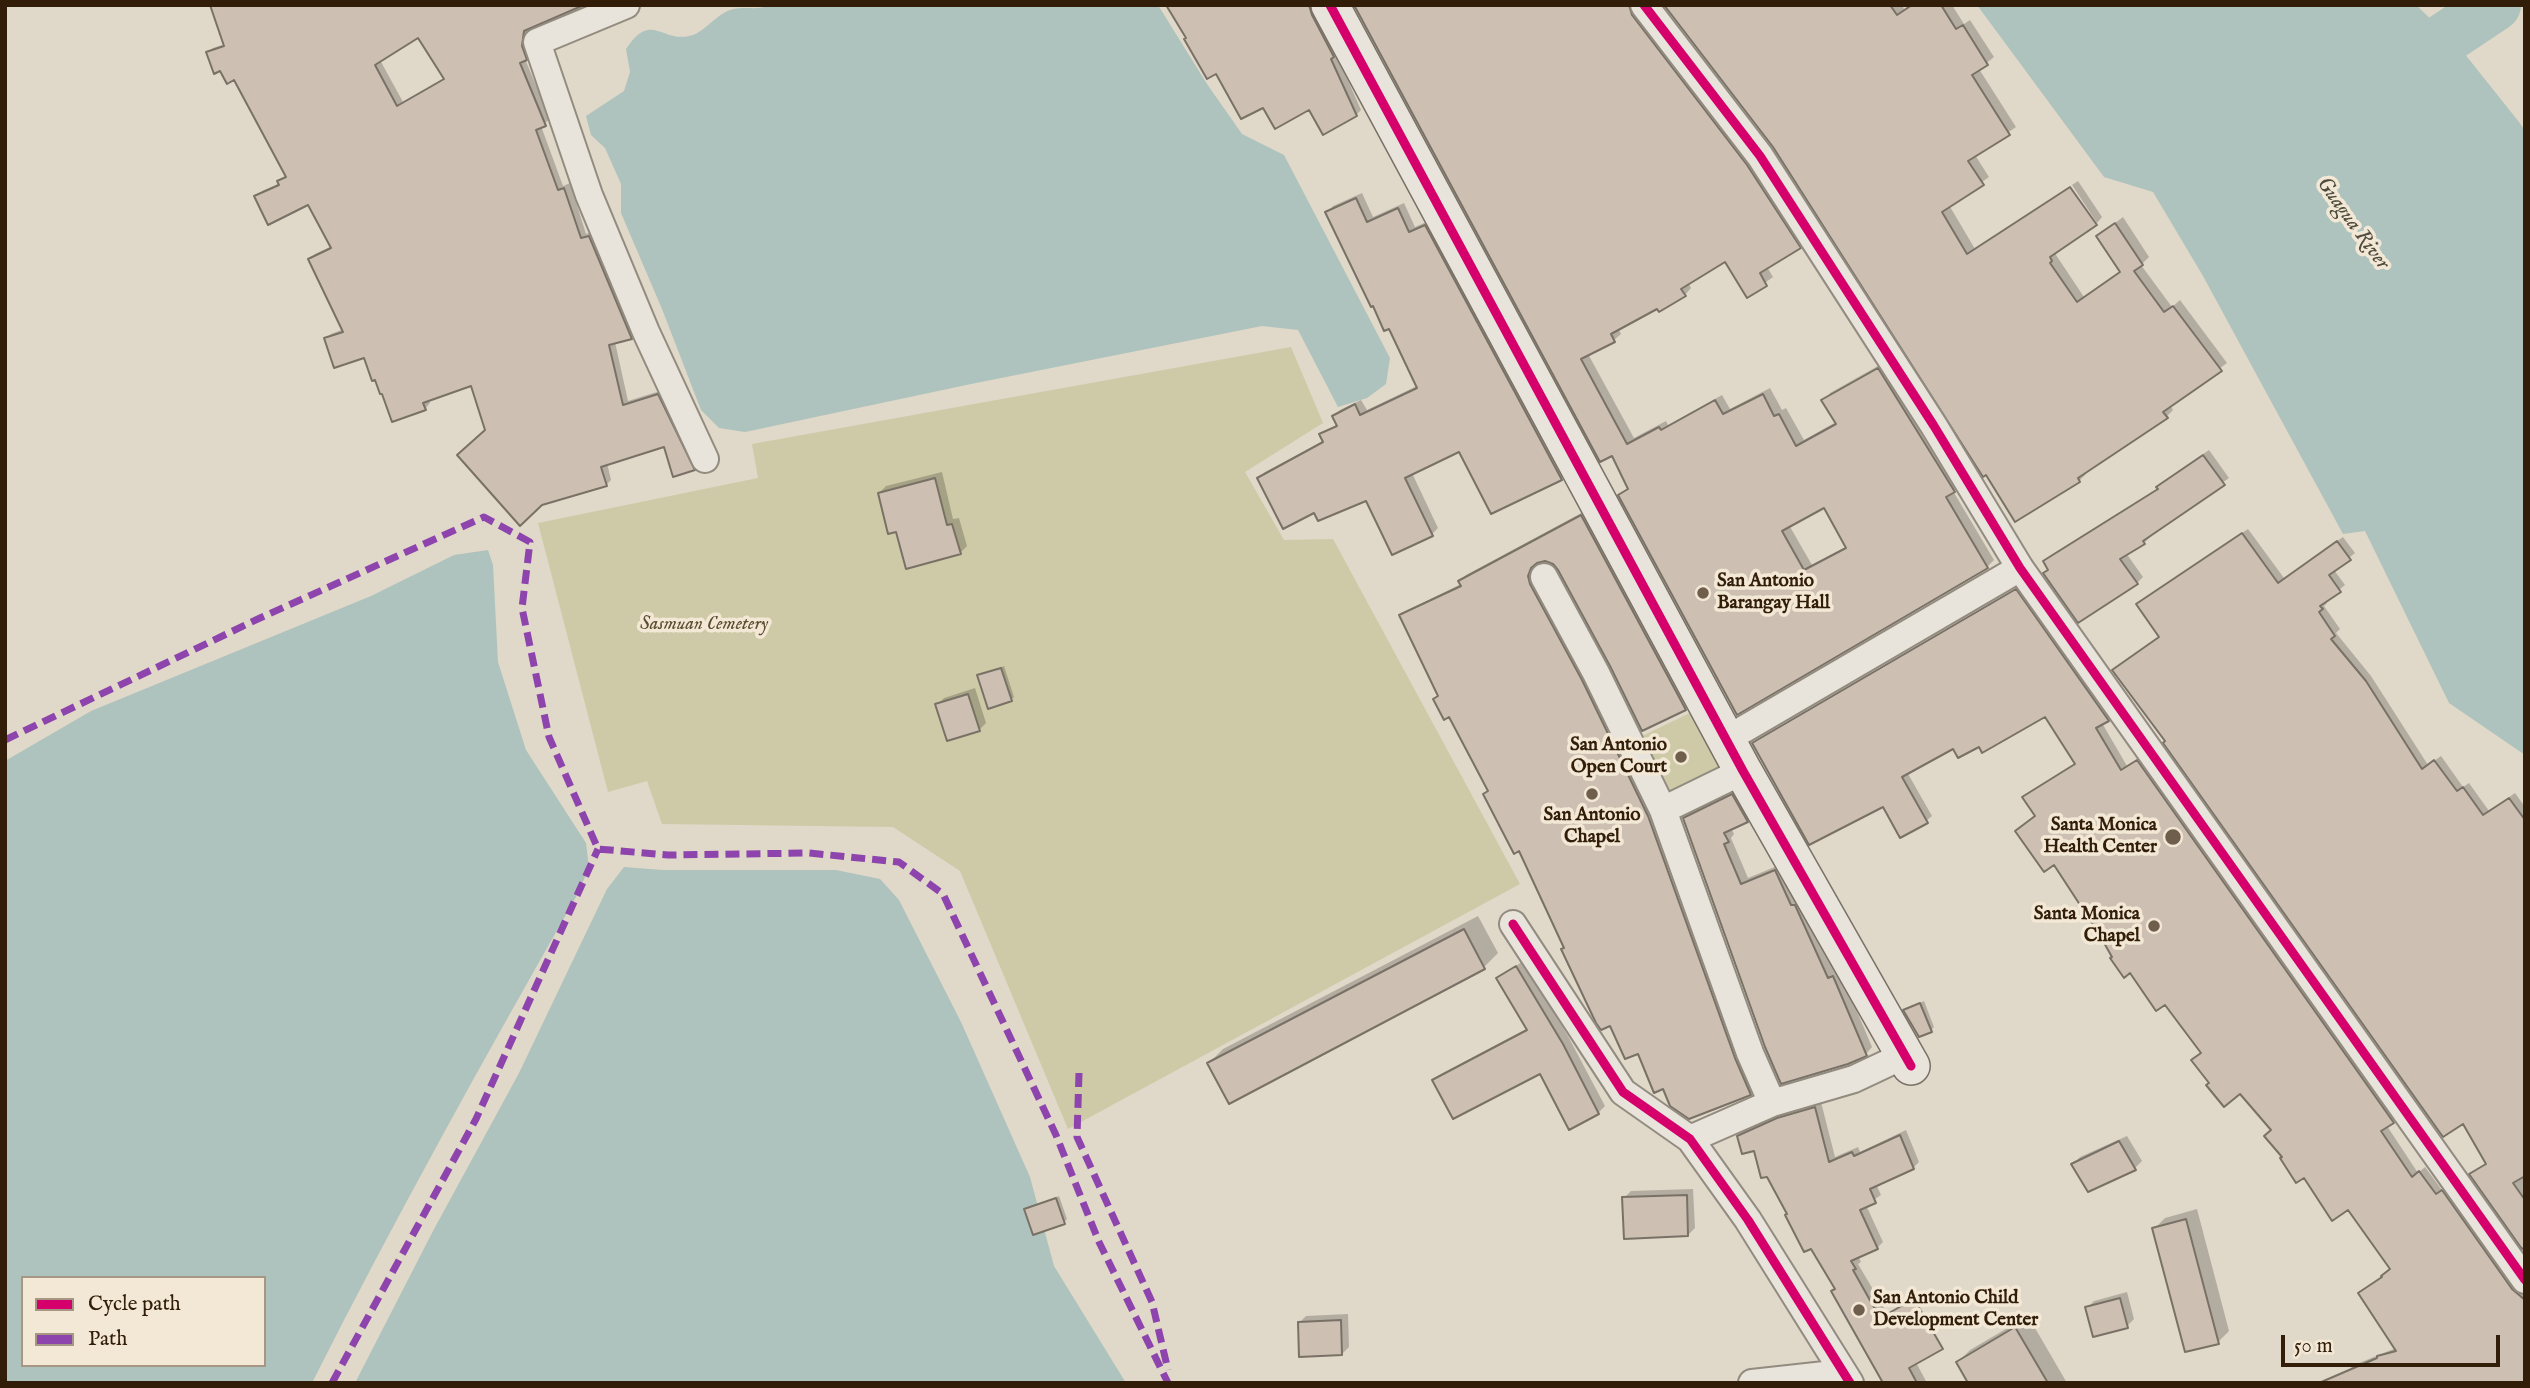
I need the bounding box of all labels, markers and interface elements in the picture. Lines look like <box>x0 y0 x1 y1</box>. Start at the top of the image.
water label: Guagua River <box>2310 173 2394 275</box>
place label: San Antonio Barangay Hall <box>1717 571 1830 615</box>
marker: San Antonio Barangay Hall <box>1695 585 1711 601</box>
park label: Sasmuan Cemetery <box>640 614 768 636</box>
place label: San Antonio Open Court <box>1570 735 1667 779</box>
marker: San Antonio Open Court <box>1673 749 1689 765</box>
marker: San Antonio Chapel <box>1584 786 1600 802</box>
place label: San Antonio Chapel <box>1543 805 1641 849</box>
place label: Santa Monica Health Center <box>2043 815 2157 859</box>
marker: Santa Monica Health Center <box>2163 827 2183 847</box>
place label: Santa Monica Chapel <box>2034 904 2140 948</box>
marker: Santa Monica Chapel <box>2146 918 2162 934</box>
legend <box>21 1276 266 1367</box>
place label: San Antonio Child Development Center <box>1873 1288 2038 1332</box>
text: Cycle path <box>88 1291 181 1318</box>
marker: San Antonio Child Development Center <box>1851 1302 1867 1318</box>
scale bar <box>2285 1322 2504 1366</box>
text: Path <box>88 1326 127 1353</box>
text: 50 m <box>2294 1333 2333 1360</box>

